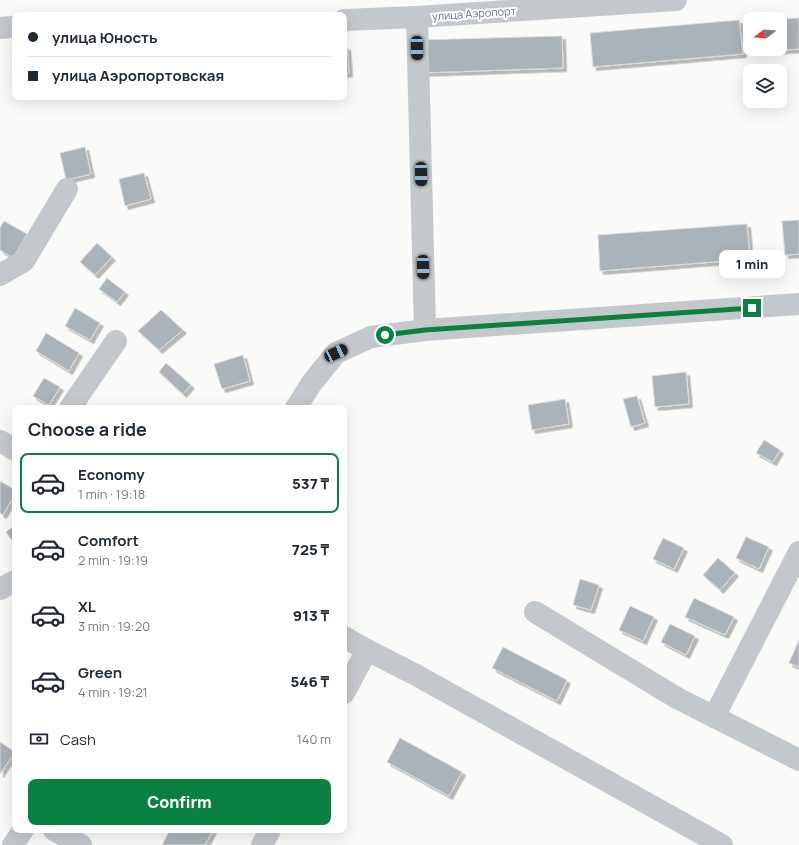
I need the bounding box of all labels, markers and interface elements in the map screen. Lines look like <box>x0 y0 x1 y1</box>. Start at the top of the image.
street label: улица Аэропорт <box>431 3 517 23</box>
north arrow <box>743 12 787 56</box>
map controls <box>743 12 787 108</box>
text: улица Юность <box>52 27 158 48</box>
car <box>411 36 423 60</box>
button: layers <box>743 64 787 108</box>
text: улица Аэропортовская <box>52 65 224 86</box>
car <box>415 162 427 186</box>
callout: 1 min <box>719 250 785 278</box>
car <box>417 255 429 279</box>
text: 1 min <box>736 255 768 273</box>
route end <box>743 299 761 317</box>
route start <box>376 326 394 344</box>
car <box>323 342 349 364</box>
text: Choose a ride <box>28 417 147 441</box>
text: Economy <box>78 464 145 485</box>
icon: car <box>30 465 66 501</box>
text: 537 ₸ <box>292 473 329 494</box>
text: 1 min · 19:18 <box>78 485 145 503</box>
text: Comfort <box>78 530 139 551</box>
icon: car <box>30 531 66 567</box>
text: 725 ₸ <box>292 539 329 560</box>
text: 2 min · 19:19 <box>78 551 148 569</box>
text: XL <box>78 596 96 617</box>
icon: car <box>30 597 66 633</box>
text: 913 ₸ <box>293 605 329 626</box>
text: 3 min · 19:20 <box>78 617 150 635</box>
text: Green <box>78 662 122 683</box>
icon: car <box>30 663 66 699</box>
text: 546 ₸ <box>290 671 329 692</box>
text: 4 min · 19:21 <box>78 683 148 701</box>
icon: cash <box>28 728 50 750</box>
text: Cash <box>60 729 96 750</box>
text: 140 m <box>297 730 331 748</box>
button: Confirm <box>28 779 331 825</box>

